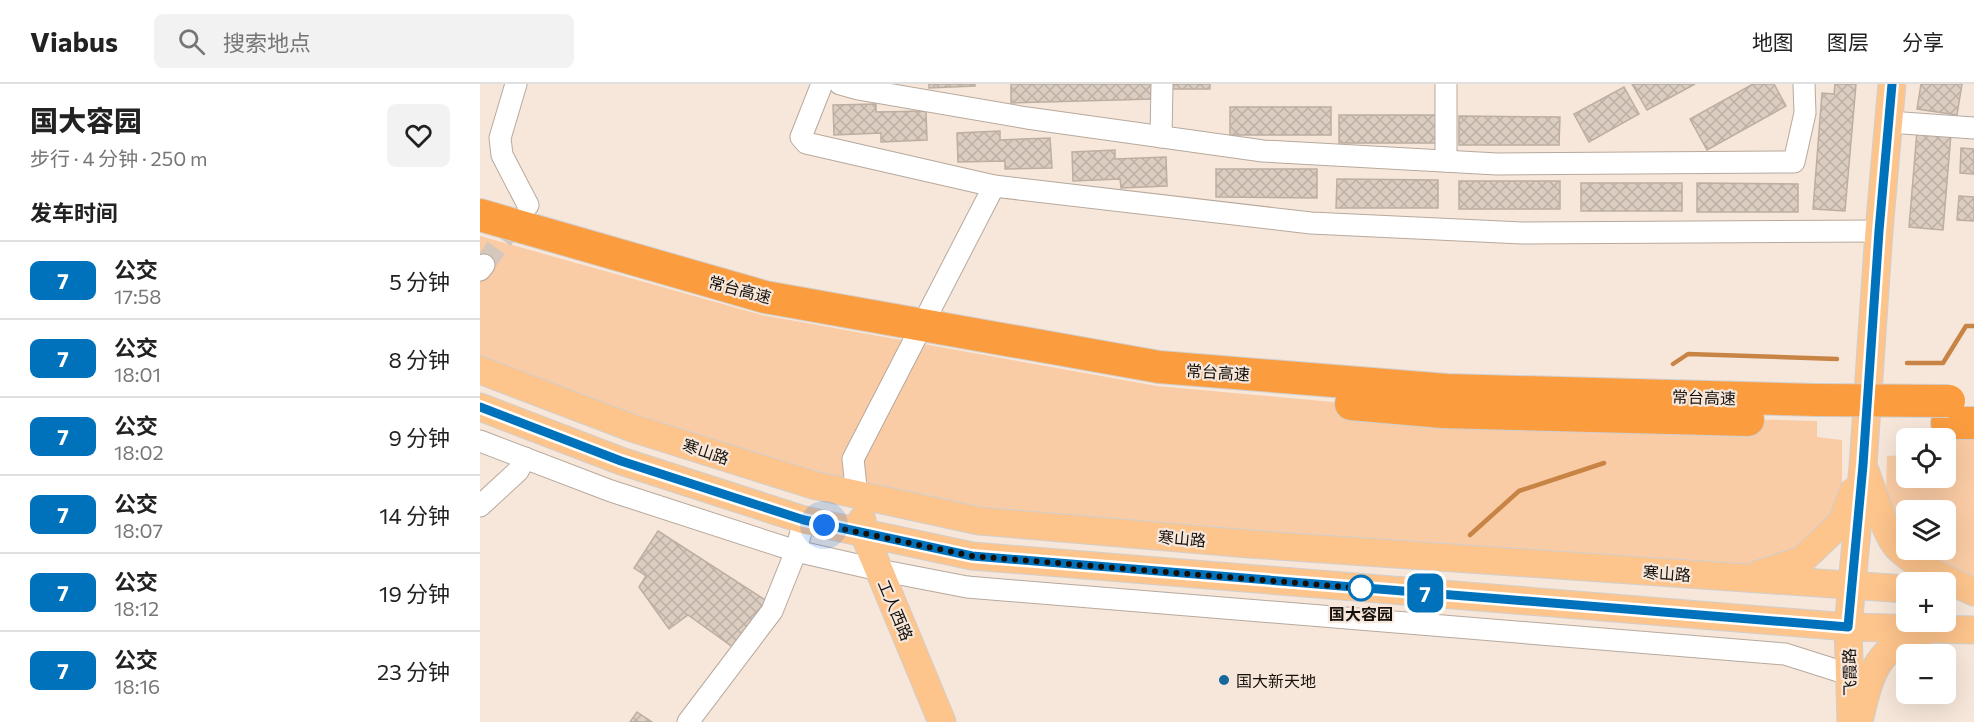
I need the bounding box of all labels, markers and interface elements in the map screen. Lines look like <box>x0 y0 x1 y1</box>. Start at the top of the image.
search box <box>154 14 574 68</box>
text: Viabus <box>30 24 118 58</box>
icon: search <box>175 25 208 58</box>
text: 搜索地点 <box>223 29 311 56</box>
text: 地图 <box>1752 29 1794 54</box>
text: 图层 <box>1827 29 1869 54</box>
text: 分享 <box>1902 29 1944 54</box>
text: 国大容园 <box>30 103 142 137</box>
button: heart <box>387 104 450 167</box>
text: 步行 · 4 分钟 · 250 m <box>30 146 208 170</box>
text: 发车时间 <box>30 199 118 226</box>
text: 公交 <box>114 256 158 283</box>
text: 7 <box>57 268 69 293</box>
text: 5 分钟 <box>389 268 450 295</box>
street label: 常台高速 <box>707 272 773 306</box>
text: 17:58 <box>114 284 161 308</box>
text: 公交 <box>114 334 158 361</box>
text: 7 <box>57 346 69 371</box>
text: 8 分钟 <box>388 346 450 373</box>
street label: 常台高速 <box>1185 360 1251 384</box>
text: 18:01 <box>114 362 161 386</box>
street label: 常台高速 <box>1672 386 1736 408</box>
text: 公交 <box>114 412 158 439</box>
text: 7 <box>57 424 69 449</box>
text: 9 分钟 <box>388 424 450 451</box>
map controls <box>1896 428 1956 704</box>
button: locate <box>1896 428 1956 488</box>
street label: 寒山路 <box>680 435 732 467</box>
text: 18:02 <box>114 440 164 464</box>
text: 公交 <box>114 490 158 517</box>
button: layers <box>1896 500 1956 560</box>
text: 7 <box>57 502 69 527</box>
text: 14 分钟 <box>379 502 450 529</box>
your location <box>809 510 839 540</box>
text: 18:07 <box>114 518 163 542</box>
street label: 寒山路 <box>1157 526 1207 550</box>
street label: 寒山路 <box>1642 562 1692 584</box>
text: 公交 <box>114 568 158 595</box>
button: + <box>1896 572 1956 632</box>
line badge: 7 <box>1406 574 1444 612</box>
marker: 国大容园 <box>1348 575 1374 601</box>
street label: 工人西路 <box>875 577 917 643</box>
text: 7 <box>57 580 69 605</box>
text: 19 分钟 <box>379 580 450 607</box>
text: 7 <box>1419 581 1431 606</box>
text: 18:12 <box>114 596 159 620</box>
place label: 国大容园 <box>1329 604 1393 623</box>
button: − <box>1896 644 1956 704</box>
text: 公交 <box>114 646 158 673</box>
street label: 飞霞路 <box>1839 648 1859 696</box>
text: 7 <box>57 658 69 683</box>
text: 23 分钟 <box>377 658 450 685</box>
place label: 国大新天地 <box>1236 671 1316 690</box>
marker: 国大新天地 <box>1217 673 1231 687</box>
text: 18:16 <box>114 674 160 698</box>

